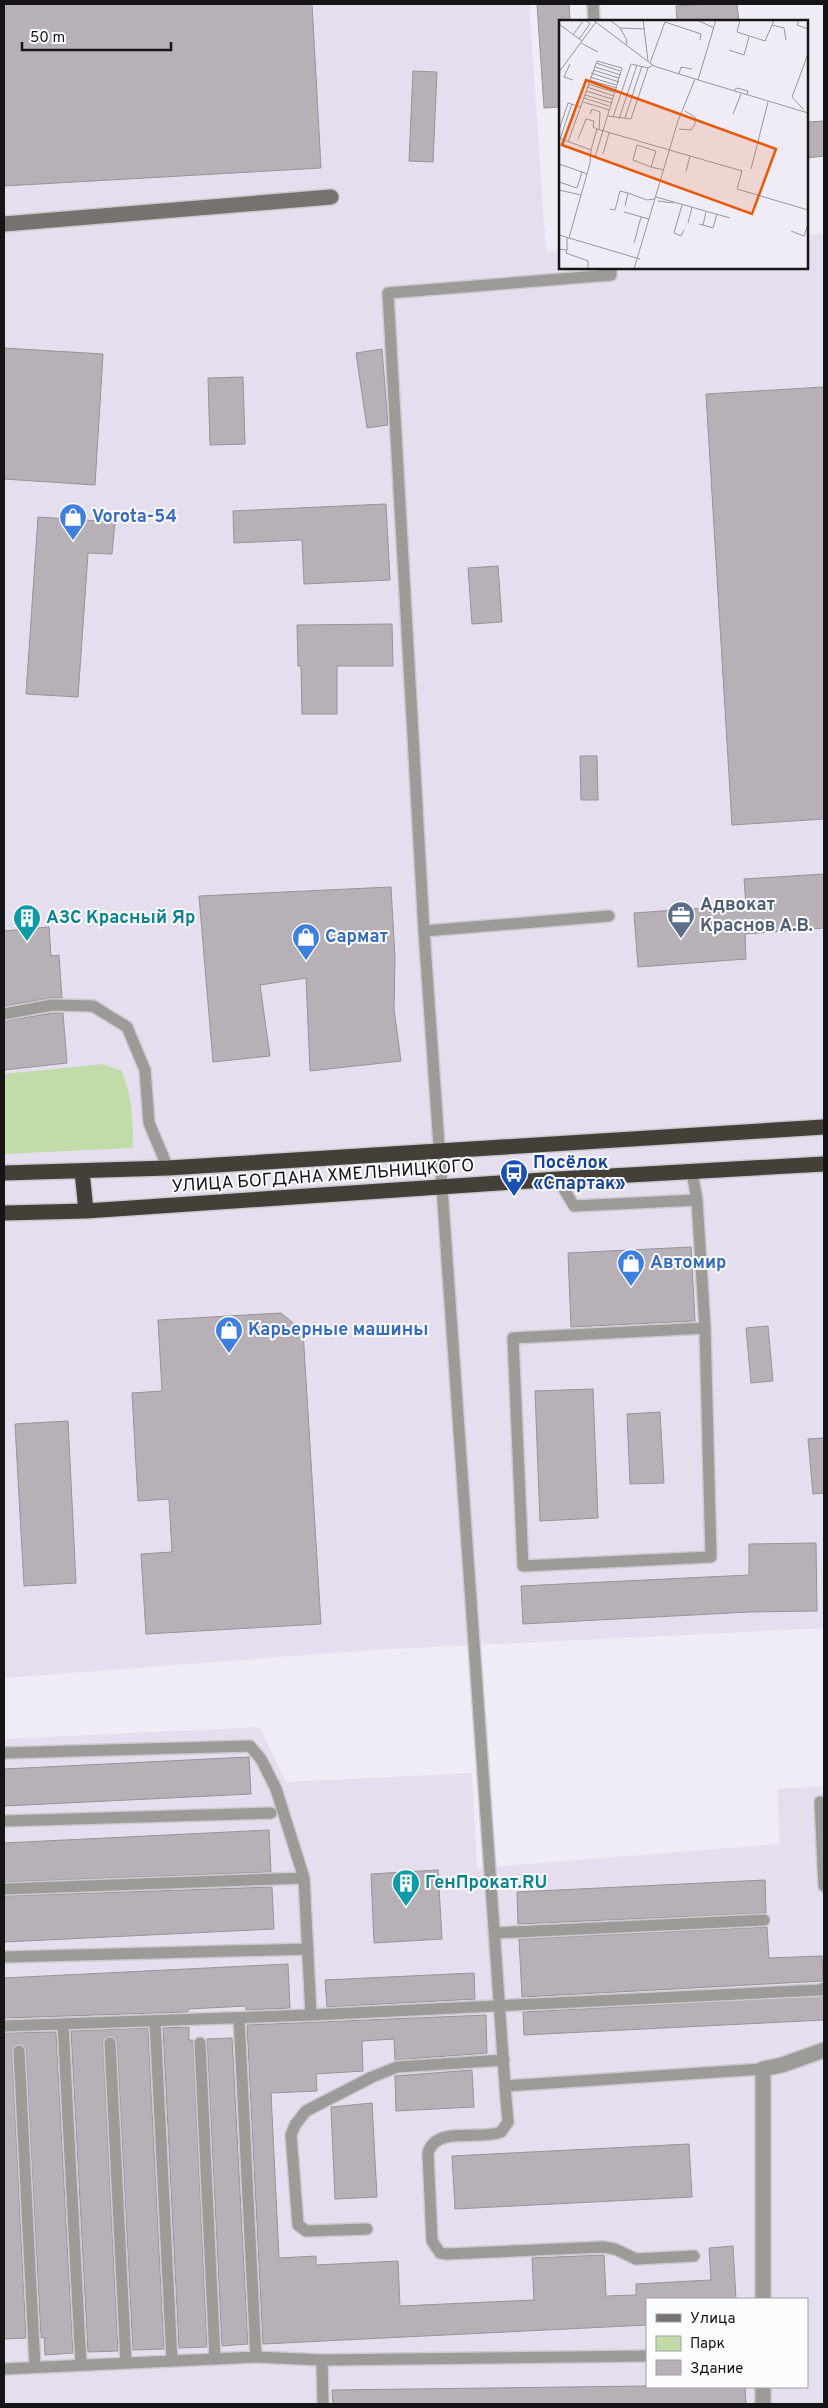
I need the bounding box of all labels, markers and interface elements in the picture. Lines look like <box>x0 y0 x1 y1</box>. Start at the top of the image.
scale bar <box>22 20 171 52</box>
inset map <box>559 20 808 269</box>
text: 50 m <box>30 29 65 48</box>
shop icon: Vorota-54 <box>58 502 88 541</box>
place label: Vorota-54 <box>92 506 177 529</box>
place label: Адвокат Краснов А.В. <box>700 894 813 938</box>
office icon: Адвокат Краснов А.В. <box>666 900 696 939</box>
building icon: АЗС Красный Яр <box>12 903 42 942</box>
place label: АЗС Красный Яр <box>46 907 195 930</box>
shop icon: Сармат <box>291 922 321 961</box>
place label: Сармат <box>325 926 389 949</box>
place label: Посёлок «Спартак» <box>533 1152 626 1196</box>
street label: УЛИЦА БОГДАНА ХМЕЛЬНИЦКОГО <box>171 1155 475 1199</box>
bus stop icon: Посёлок «Спартак» <box>499 1158 529 1197</box>
shop icon: Автомир <box>616 1248 646 1287</box>
place label: Автомир <box>650 1252 726 1275</box>
shop icon: Карьерные машины <box>214 1315 244 1354</box>
place label: Карьерные машины <box>248 1319 428 1342</box>
building icon: ГенПрокат.RU <box>391 1868 421 1907</box>
place label: ГенПрокат.RU <box>425 1872 547 1895</box>
legend <box>646 2298 808 2388</box>
text: Улица <box>690 2310 735 2329</box>
text: Парк <box>690 2335 725 2354</box>
text: Здание <box>690 2360 743 2379</box>

